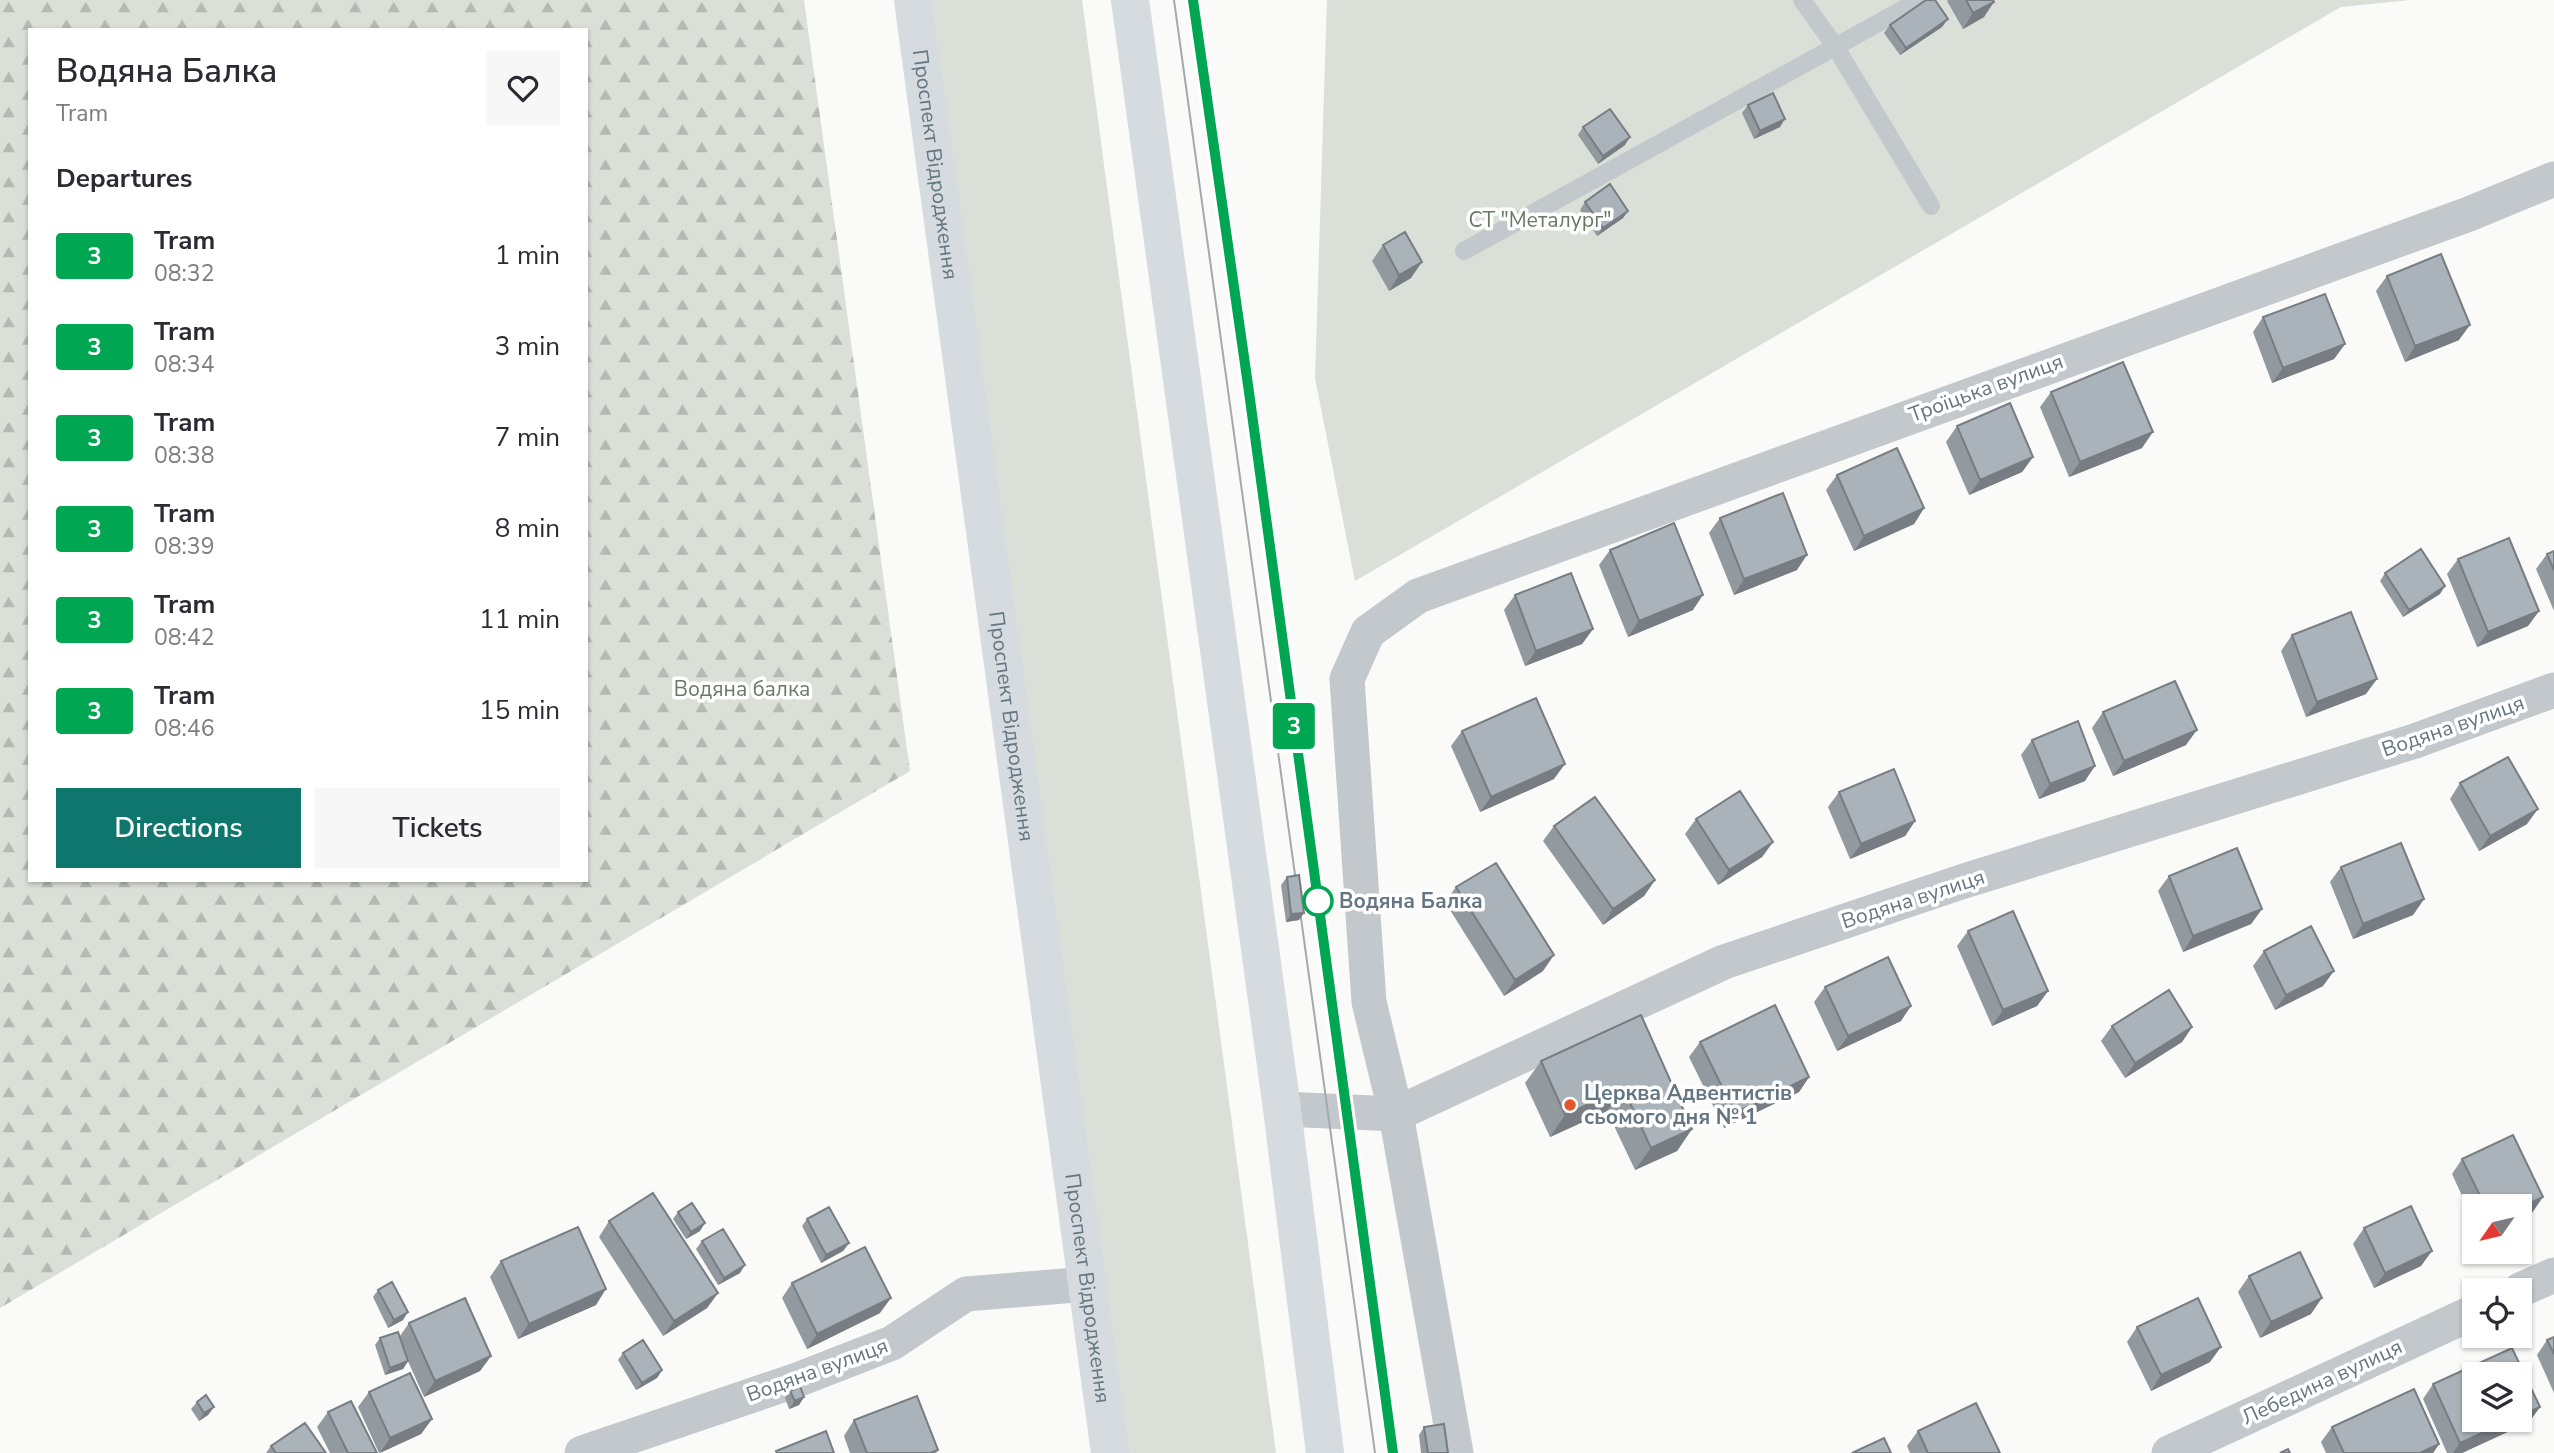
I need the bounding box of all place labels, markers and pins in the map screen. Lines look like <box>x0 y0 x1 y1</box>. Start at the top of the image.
marker: Водяна Балка <box>1303 886 1333 916</box>
place label: Водяна Балка <box>1339 887 1483 915</box>
place label: Церква Адвентистів сьомого дня № 1 <box>1584 1079 1792 1131</box>
marker: Церква Адвентистів сьомого дня № 1 <box>1562 1097 1578 1113</box>

